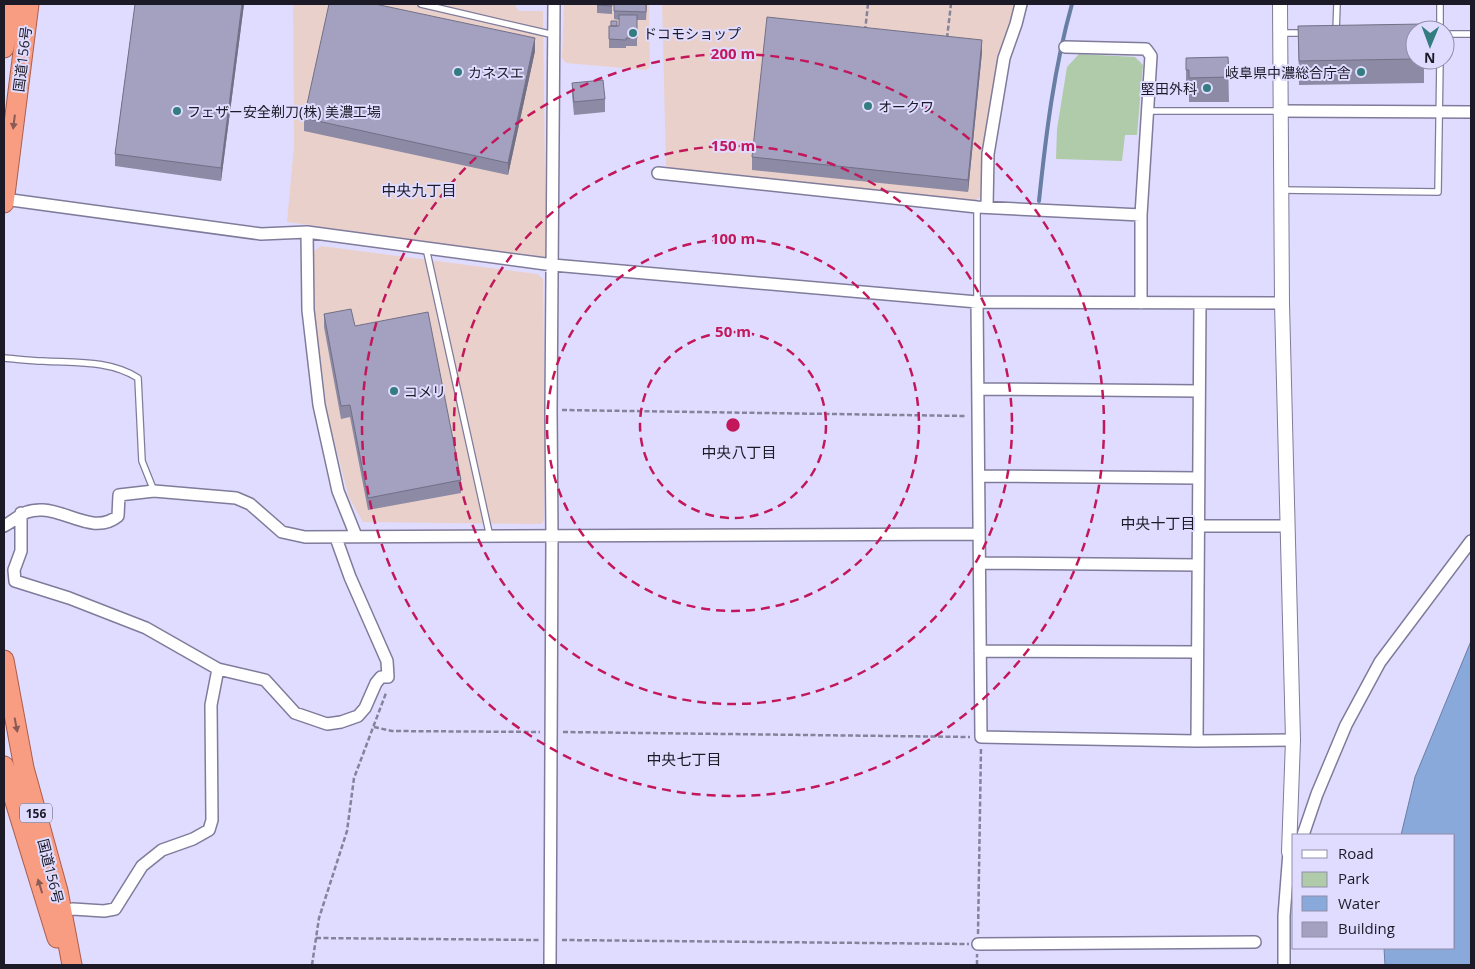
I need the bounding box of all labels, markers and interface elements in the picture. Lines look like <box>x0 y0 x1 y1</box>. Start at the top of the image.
north arrow <box>1405 20 1455 70</box>
place label: ドコモショップ <box>643 24 741 43</box>
street label: 国道156号 <box>9 25 35 93</box>
marker: ドコモショップ <box>627 27 639 39</box>
text: 200 m <box>711 43 755 63</box>
text: N <box>1424 49 1436 68</box>
place label: カネスエ <box>468 63 524 82</box>
place label: 岐阜県中濃総合庁舎 <box>1225 63 1351 82</box>
marker: カネスエ <box>452 66 464 78</box>
marker: 岐阜県中濃総合庁舎 <box>1355 66 1367 78</box>
place label: 堅田外科 <box>1141 79 1197 98</box>
marker: 堅田外科 <box>1201 82 1213 94</box>
place label: オークワ <box>878 97 934 116</box>
marker: オークワ <box>862 100 874 112</box>
place label: フェザー安全剃刀(株) 美濃工場 <box>187 102 381 121</box>
marker: フェザー安全剃刀(株) 美濃工場 <box>171 105 183 117</box>
one-way arrow <box>10 114 18 130</box>
text: 150 m <box>711 135 755 155</box>
district label: 中央九丁目 <box>381 180 457 200</box>
text: 100 m <box>711 228 755 248</box>
text: 50 m <box>715 321 751 341</box>
place label: コメリ <box>404 382 446 401</box>
marker: コメリ <box>388 385 400 397</box>
centre of rings <box>724 416 742 434</box>
district label: 中央八丁目 <box>701 442 777 462</box>
district label: 中央十丁目 <box>1120 513 1196 533</box>
one-way arrow <box>12 718 20 734</box>
district label: 中央七丁目 <box>646 749 722 769</box>
road number: 156 <box>20 804 52 822</box>
legend <box>1292 834 1455 949</box>
street label: 国道156号 <box>34 837 68 905</box>
text: Road <box>1338 843 1374 863</box>
text: Park <box>1338 868 1369 888</box>
one-way arrow <box>36 878 44 893</box>
text: Water <box>1338 893 1380 913</box>
text: Building <box>1338 918 1395 938</box>

